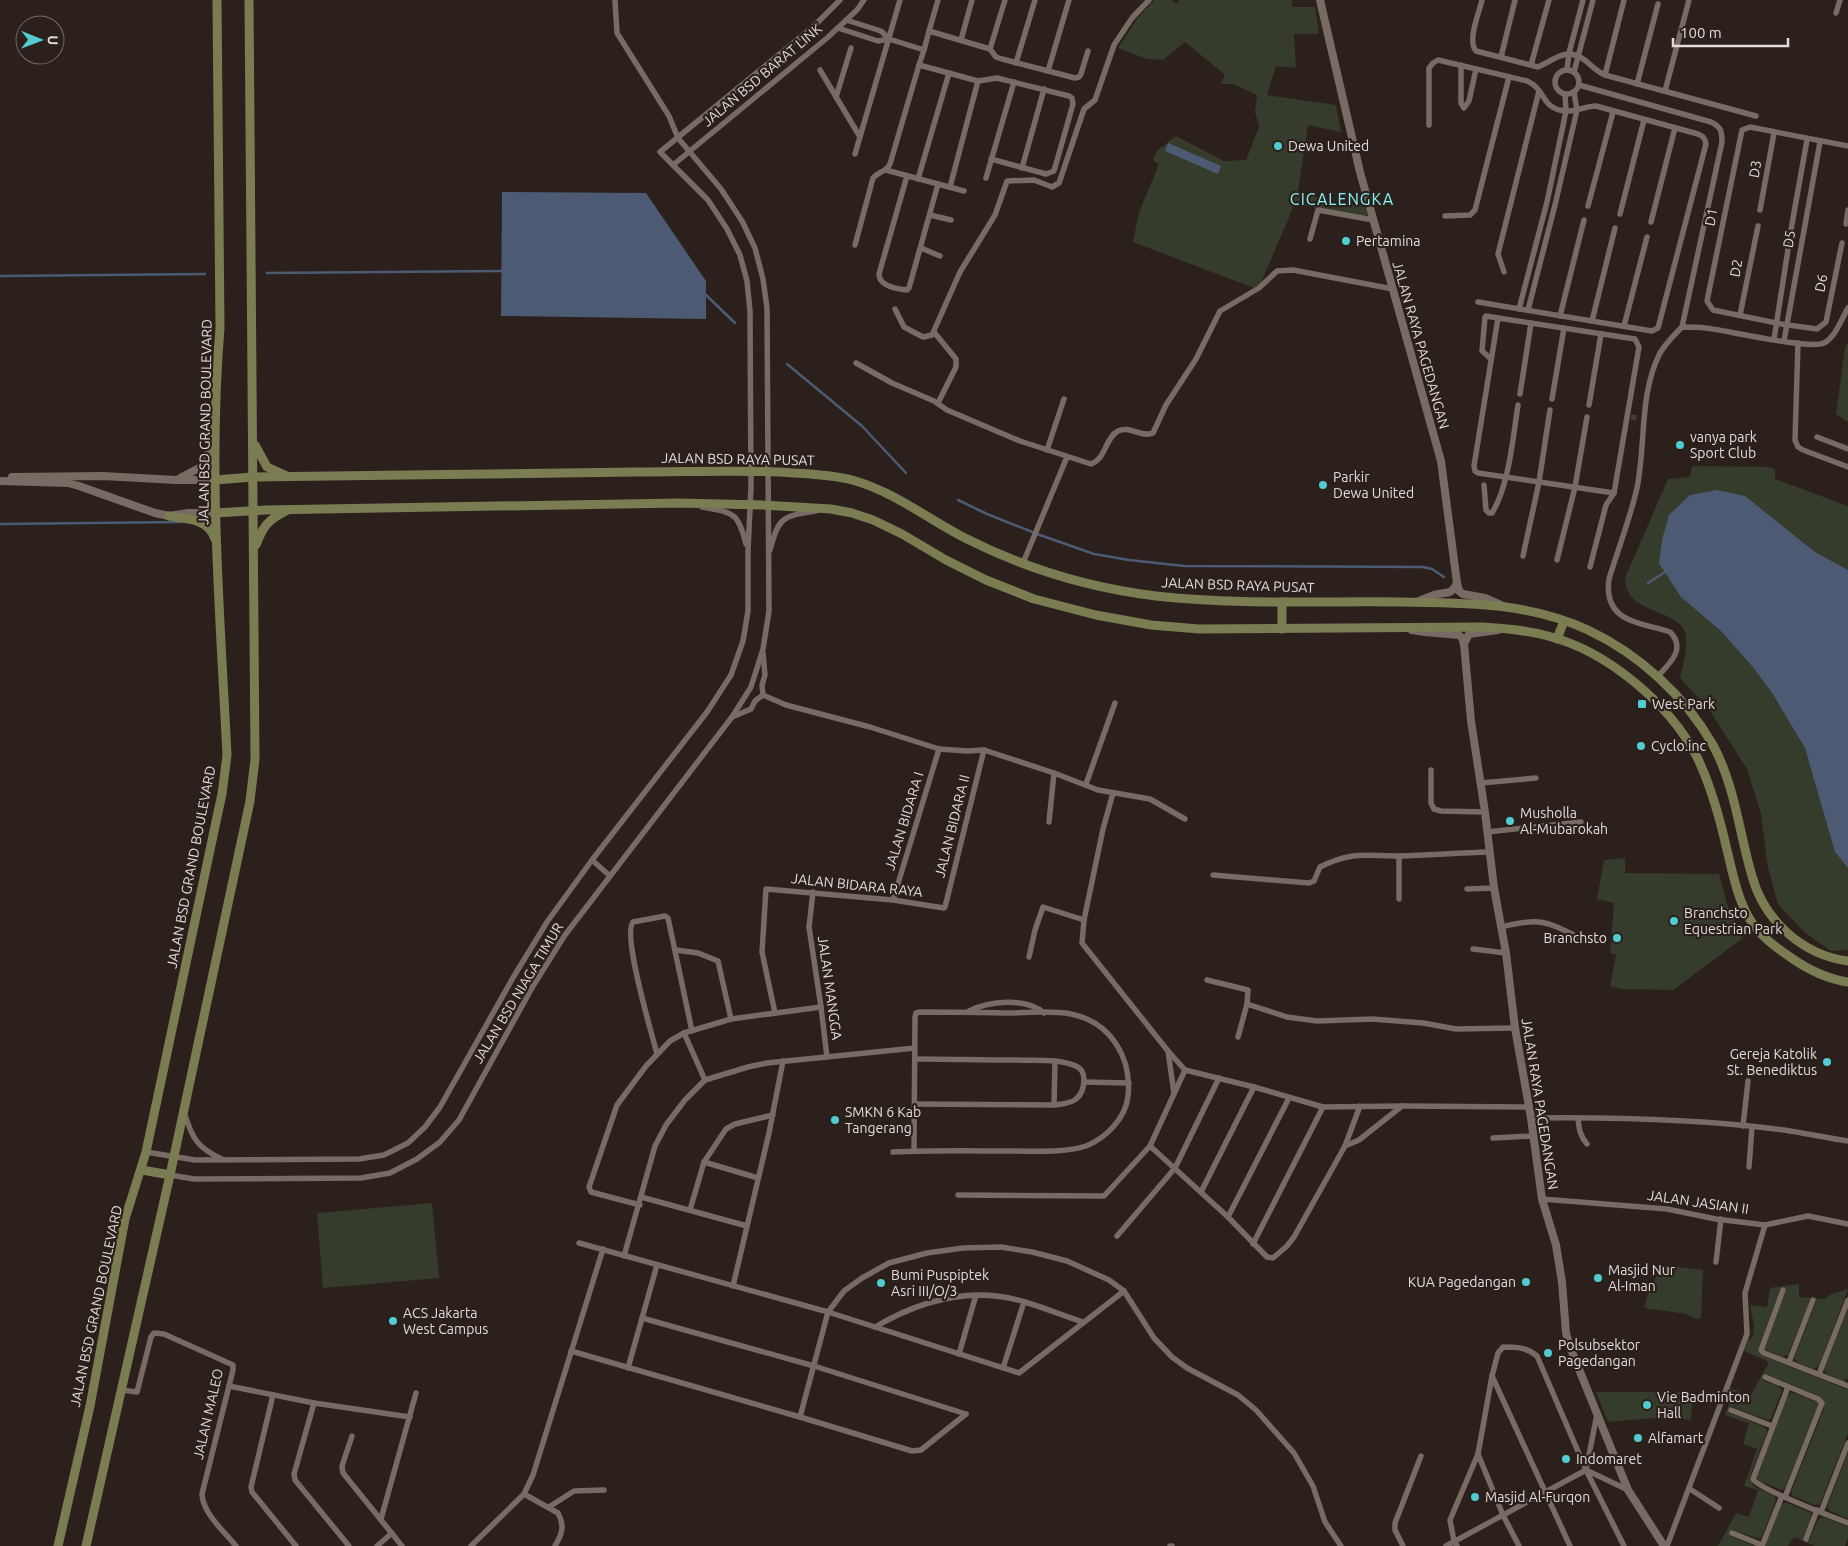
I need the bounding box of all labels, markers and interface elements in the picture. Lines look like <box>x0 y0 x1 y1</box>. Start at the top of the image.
north arrow <box>15 15 65 65</box>
scale bar <box>1673 15 1788 47</box>
street label: JALAN BSD BARAT LINK <box>699 20 825 130</box>
text: 100 m <box>1680 24 1722 41</box>
text: U <box>45 35 61 45</box>
place label: Dewa United <box>1288 138 1369 154</box>
marker: Dewa United <box>1272 140 1284 152</box>
street label: D3 <box>1746 159 1764 179</box>
district label: CICALENGKA <box>1290 190 1394 208</box>
street label: D1 <box>1701 207 1721 227</box>
street label: D5 <box>1780 229 1798 249</box>
place label: Pertamina <box>1356 233 1420 249</box>
marker: Pertamina <box>1340 235 1352 247</box>
street label: D2 <box>1726 258 1746 278</box>
street label: JALAN RAYA PAGEDANGAN <box>1389 259 1453 431</box>
street label: D6 <box>1811 273 1831 293</box>
street label: JALAN BSD GRAND BOULEVARD <box>195 319 215 525</box>
place label: vanya park Sport Club <box>1690 429 1757 461</box>
marker: vanya park Sport Club <box>1674 439 1686 451</box>
street label: JALAN BSD RAYA PUSAT <box>661 450 815 468</box>
place label: Parkir Dewa United <box>1333 469 1414 501</box>
marker: Parkir Dewa United <box>1317 479 1329 491</box>
street label: JALAN BSD RAYA PUSAT <box>1161 574 1315 596</box>
place label: West Park <box>1652 696 1715 712</box>
marker: West Park <box>1636 698 1648 710</box>
place label: Cyclo.inc <box>1651 738 1706 754</box>
marker: Cyclo.inc <box>1635 740 1647 752</box>
street label: JALAN BSD GRAND BOULEVARD <box>164 764 219 970</box>
street label: JALAN BIDARA I <box>881 770 927 872</box>
street label: JALAN BIDARA II <box>931 773 973 879</box>
place label: Musholla Al-Mubarokah <box>1520 805 1608 837</box>
marker: Musholla Al-Mubarokah <box>1504 815 1516 827</box>
street label: JALAN BIDARA RAYA <box>791 870 923 900</box>
place label: Branchsto Equestrian Park <box>1684 905 1782 937</box>
marker: Branchsto Equestrian Park <box>1668 915 1680 927</box>
street label: JALAN BSD NIAGA TIMUR <box>470 920 566 1066</box>
place label: Branchsto <box>1543 930 1607 946</box>
marker: Branchsto <box>1611 932 1623 944</box>
street label: JALAN MANGGA <box>815 935 845 1041</box>
street label: JALAN RAYA PAGEDANGAN <box>1519 1017 1561 1191</box>
place label: Gereja Katolik St. Benediktus <box>1727 1046 1817 1078</box>
marker: Gereja Katolik St. Benediktus <box>1821 1056 1833 1068</box>
place label: SMKN 6 Kab Tangerang <box>845 1104 921 1136</box>
marker: SMKN 6 Kab Tangerang <box>829 1114 841 1126</box>
street label: JALAN JASIAN II <box>1646 1187 1750 1217</box>
street label: JALAN BSD GRAND BOULEVARD <box>67 1204 125 1408</box>
place label: Masjid Nur Al-Iman <box>1608 1262 1676 1294</box>
place label: Bumi Puspiptek Asri III/O/3 <box>891 1267 989 1299</box>
marker: Masjid Nur Al-Iman <box>1592 1272 1604 1284</box>
place label: KUA Pagedangan <box>1408 1274 1516 1290</box>
marker: KUA Pagedangan <box>1520 1276 1532 1288</box>
marker: Bumi Puspiptek Asri III/O/3 <box>875 1277 887 1289</box>
place label: ACS Jakarta West Campus <box>403 1305 488 1337</box>
marker: ACS Jakarta West Campus <box>387 1315 399 1327</box>
place label: Polsubsektor Pagedangan <box>1558 1337 1641 1369</box>
marker: Polsubsektor Pagedangan <box>1542 1347 1554 1359</box>
street label: JALAN MALEO <box>190 1367 226 1461</box>
place label: Vie Badminton Hall <box>1657 1389 1750 1421</box>
marker: Vie Badminton Hall <box>1641 1399 1653 1411</box>
place label: Alfamart <box>1648 1430 1704 1446</box>
marker: Alfamart <box>1632 1432 1644 1444</box>
place label: Indomaret <box>1576 1451 1642 1467</box>
marker: Indomaret <box>1560 1453 1572 1465</box>
place label: Masjid Al-Furqon <box>1485 1489 1590 1505</box>
marker: Masjid Al-Furqon <box>1469 1491 1481 1503</box>

